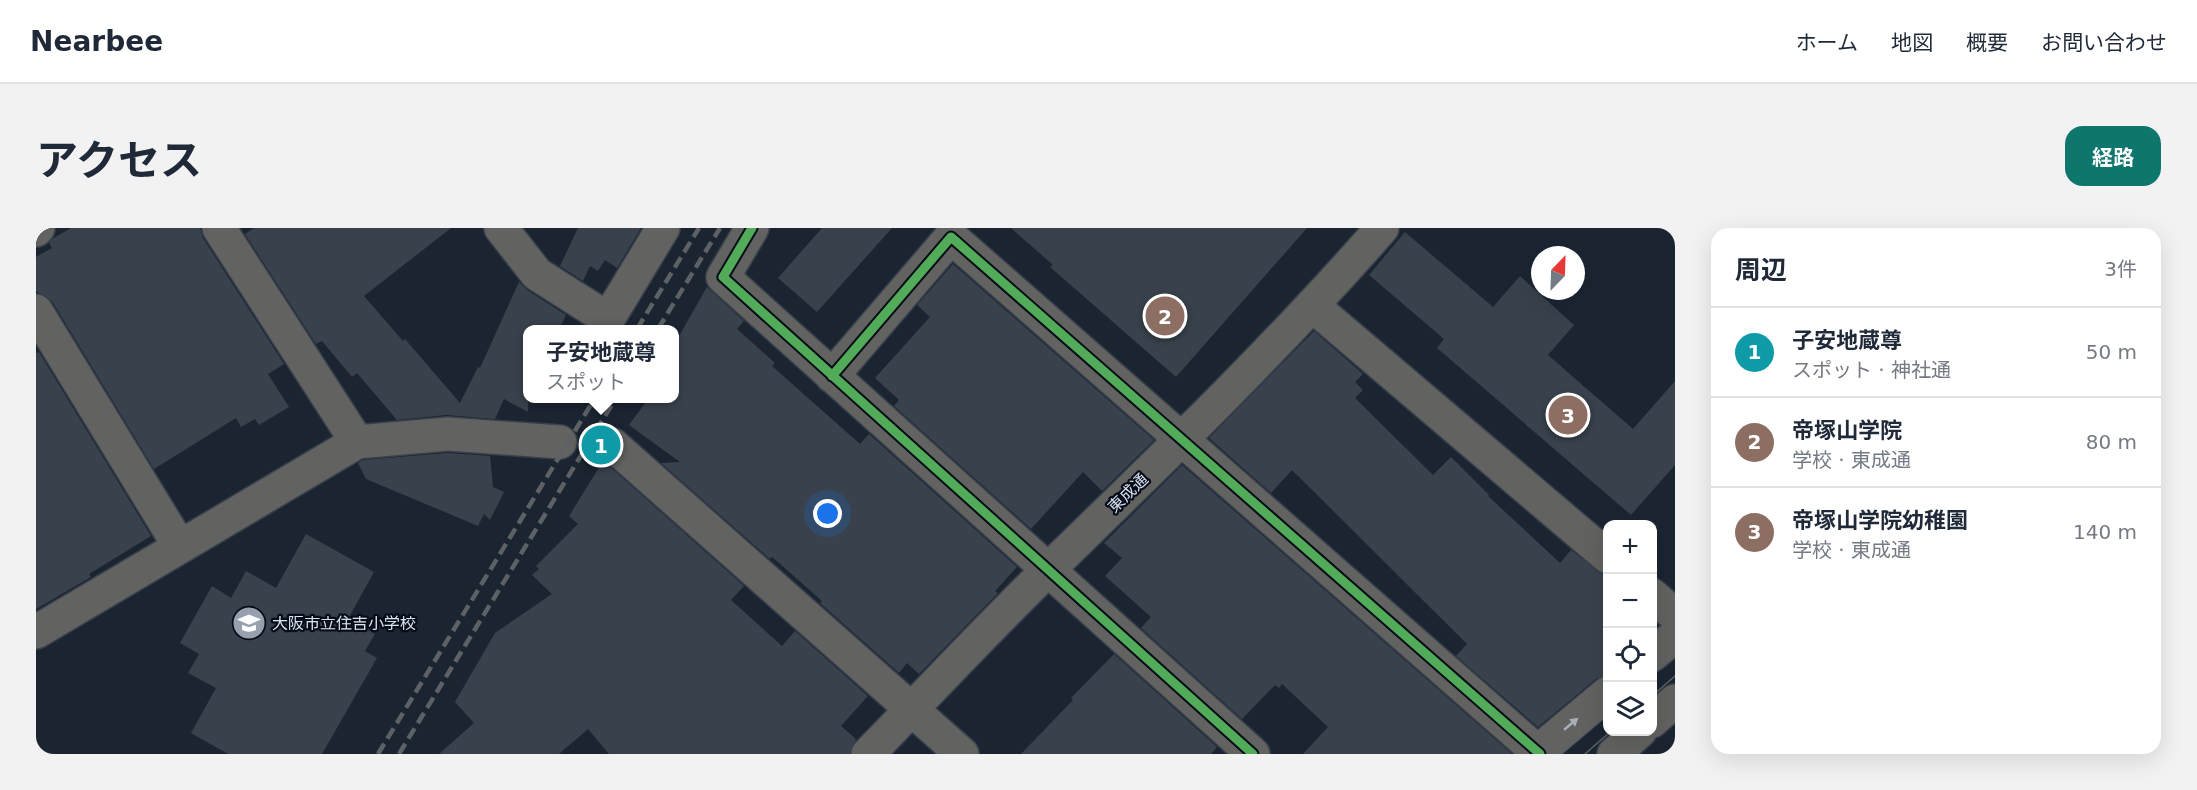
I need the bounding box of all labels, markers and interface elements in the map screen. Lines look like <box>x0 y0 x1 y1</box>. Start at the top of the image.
text: Nearbee <box>30 25 163 58</box>
text: ホーム <box>1796 31 1858 55</box>
text: 地図 <box>1891 31 1933 55</box>
text: 概要 <box>1966 31 2008 55</box>
text: お問い合わせ <box>2041 31 2167 55</box>
button: 経路 <box>2065 126 2161 186</box>
text: アクセス <box>36 136 202 185</box>
north arrow <box>1531 246 1585 300</box>
text: 周辺 <box>1735 255 1787 285</box>
text: 3件 <box>2104 257 2137 281</box>
pin: 2 <box>1146 294 1184 338</box>
popup <box>523 325 679 403</box>
text: 子安地蔵尊 <box>1792 328 1902 353</box>
text: 子安地蔵尊 <box>546 340 656 365</box>
text: 1 <box>1748 340 1761 364</box>
text: 50 m <box>2086 340 2137 364</box>
text: スポット · 神社通 <box>1792 358 1951 382</box>
text: スポット <box>546 370 626 394</box>
pin: 3 <box>1548 392 1588 438</box>
text: 帝塚山学院 <box>1792 418 1902 443</box>
pin: 1 <box>582 422 620 468</box>
text: 2 <box>1748 430 1761 454</box>
text: 80 m <box>2086 430 2137 454</box>
text: 学校 · 東成通 <box>1792 448 1911 472</box>
street label: 東成通 <box>1104 469 1152 517</box>
your location <box>813 499 842 528</box>
text: 帝塚山学院幼稚園 <box>1792 508 1968 533</box>
map controls <box>1603 520 1657 736</box>
button: + <box>1603 520 1657 574</box>
text: 3 <box>1748 520 1761 544</box>
text: 140 m <box>2073 520 2137 544</box>
text: 学校 · 東成通 <box>1792 538 1911 562</box>
button: − <box>1603 574 1657 628</box>
school or university icon: 大阪市立住吉小学校 <box>231 605 267 641</box>
place label: 大阪市立住吉小学校 <box>272 614 416 633</box>
button: locate <box>1603 628 1657 682</box>
button: layers <box>1603 682 1657 736</box>
one-way arrow <box>1563 717 1579 730</box>

